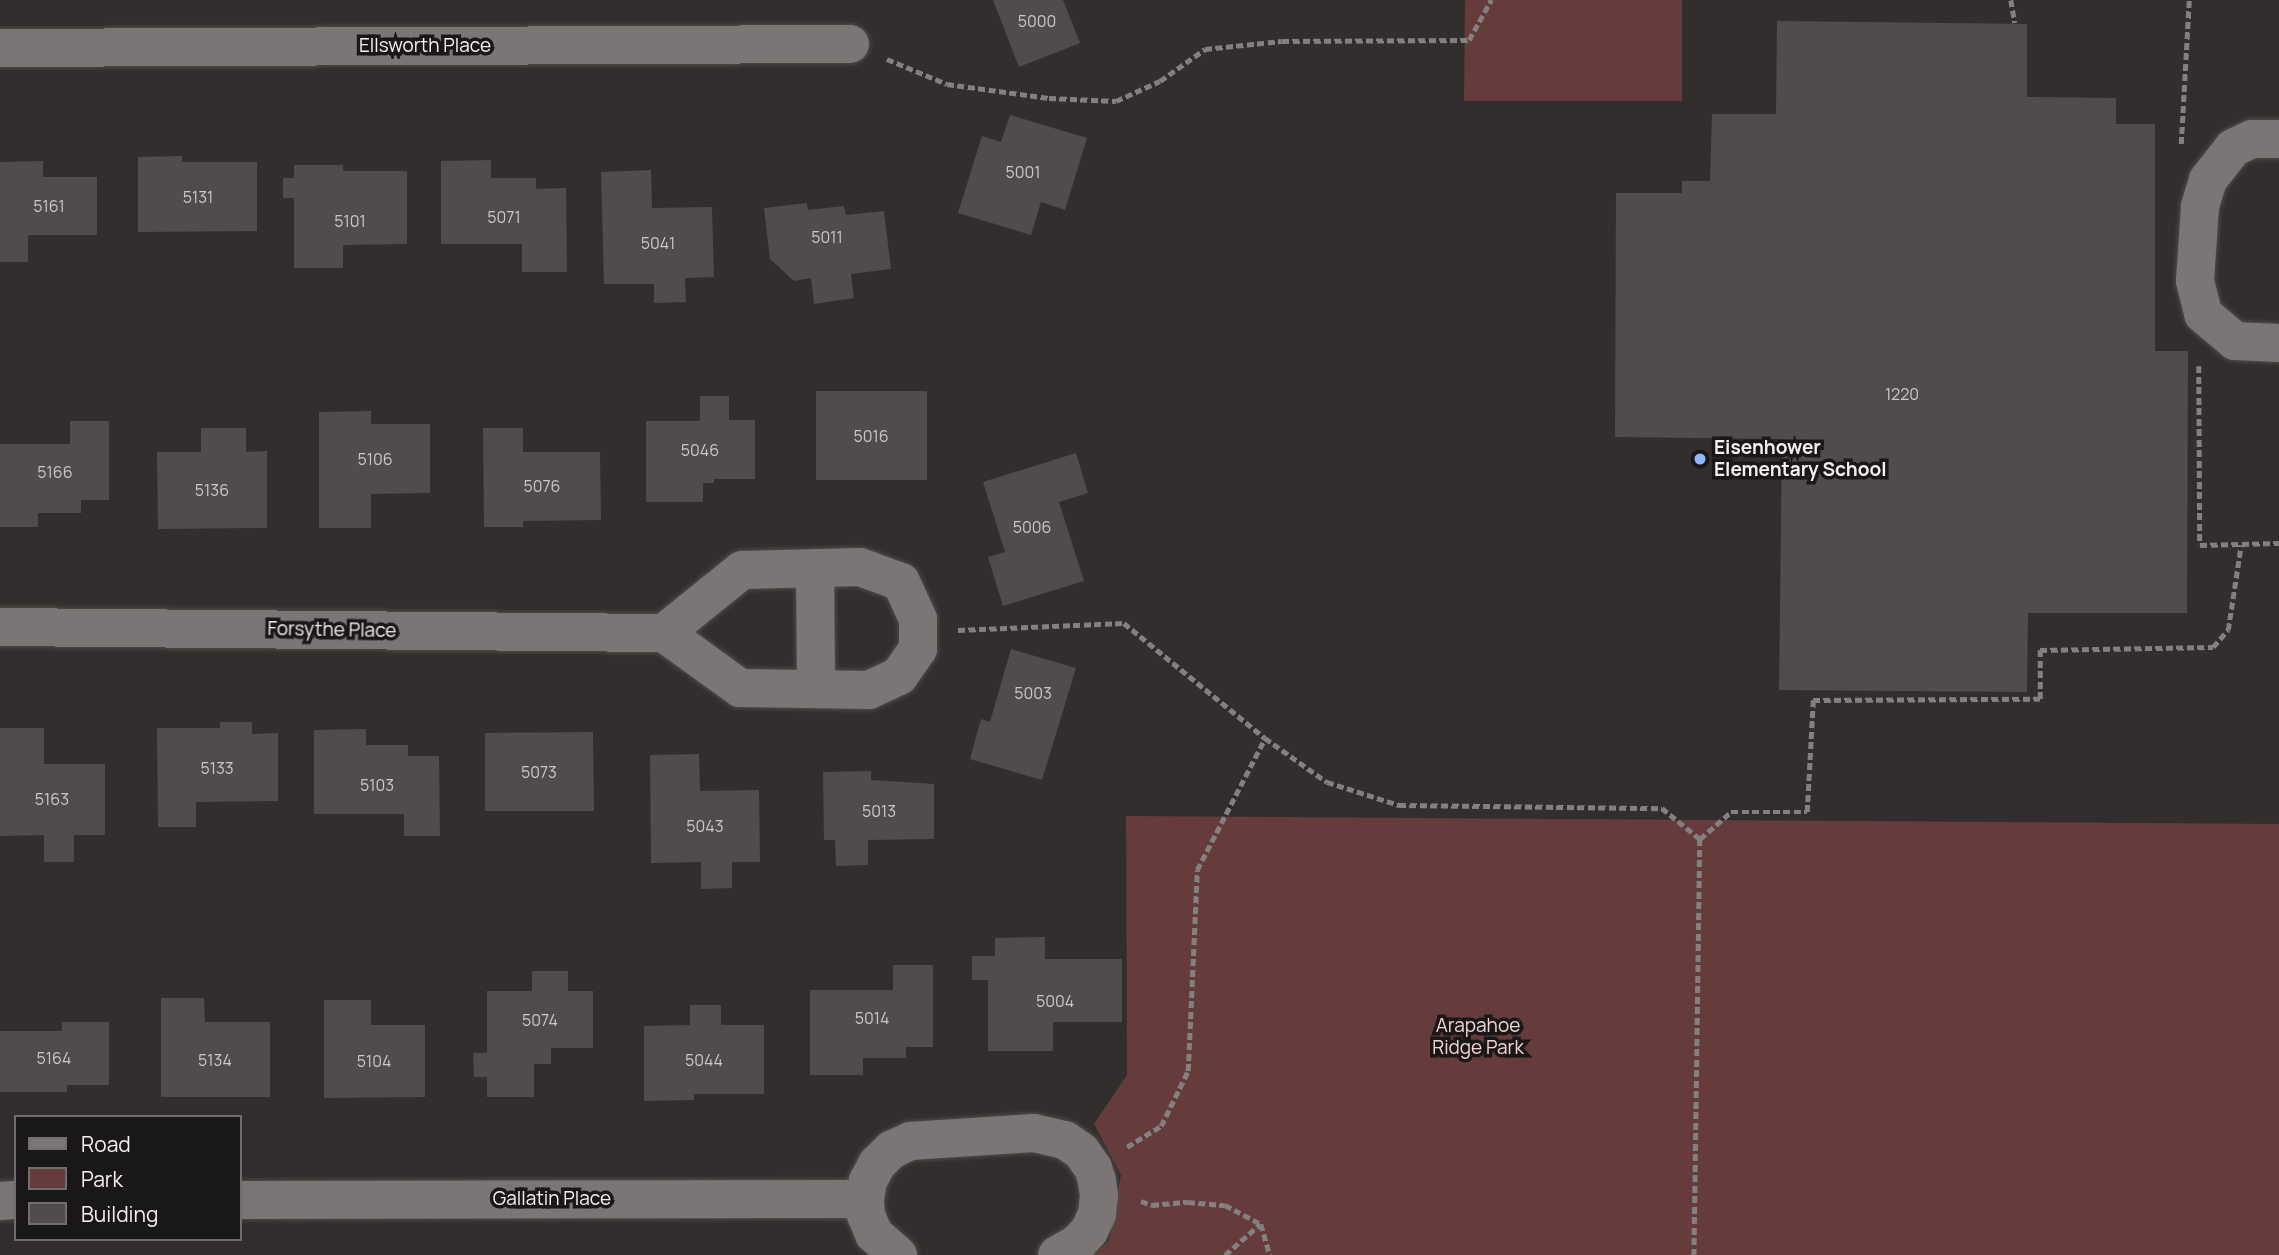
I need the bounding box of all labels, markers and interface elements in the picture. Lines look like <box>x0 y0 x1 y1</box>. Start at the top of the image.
house number: 5000 <box>1018 11 1056 31</box>
street label: Ellsworth Place <box>359 35 491 57</box>
house number: 5001 <box>1006 162 1040 182</box>
house number: 5131 <box>183 187 213 207</box>
house number: 5161 <box>33 196 65 216</box>
house number: 5071 <box>487 207 521 227</box>
house number: 5101 <box>334 211 366 231</box>
house number: 5011 <box>811 227 843 247</box>
house number: 5041 <box>641 233 675 253</box>
house number: 1220 <box>1885 384 1919 404</box>
house number: 5016 <box>853 426 889 446</box>
place label: Eisenhower Elementary School <box>1714 437 1887 481</box>
house number: 5046 <box>681 440 719 460</box>
house number: 5106 <box>357 449 393 469</box>
marker: Eisenhower Elementary School <box>1692 451 1708 467</box>
house number: 5166 <box>37 462 73 482</box>
house number: 5076 <box>524 476 560 496</box>
house number: 5136 <box>195 480 229 500</box>
house number: 5006 <box>1013 517 1051 537</box>
street label: Forsythe Place <box>267 617 397 643</box>
house number: 5003 <box>1014 683 1052 703</box>
house number: 5133 <box>200 758 234 778</box>
house number: 5073 <box>521 762 557 782</box>
house number: 5103 <box>360 775 394 795</box>
house number: 5163 <box>35 789 69 809</box>
house number: 5013 <box>862 801 896 821</box>
house number: 5043 <box>686 816 724 836</box>
house number: 5004 <box>1036 991 1074 1011</box>
house number: 5014 <box>855 1008 889 1028</box>
house number: 5074 <box>522 1010 558 1030</box>
park label: Arapahoe Ridge Park <box>1432 1015 1524 1059</box>
house number: 5164 <box>37 1048 71 1068</box>
house number: 5134 <box>198 1050 232 1070</box>
house number: 5044 <box>685 1050 723 1070</box>
house number: 5104 <box>357 1051 391 1071</box>
legend <box>14 1115 242 1241</box>
text: Road <box>81 1130 131 1158</box>
text: Park <box>81 1165 123 1193</box>
street label: Gallatin Place <box>493 1188 611 1210</box>
text: Building <box>81 1200 158 1228</box>

